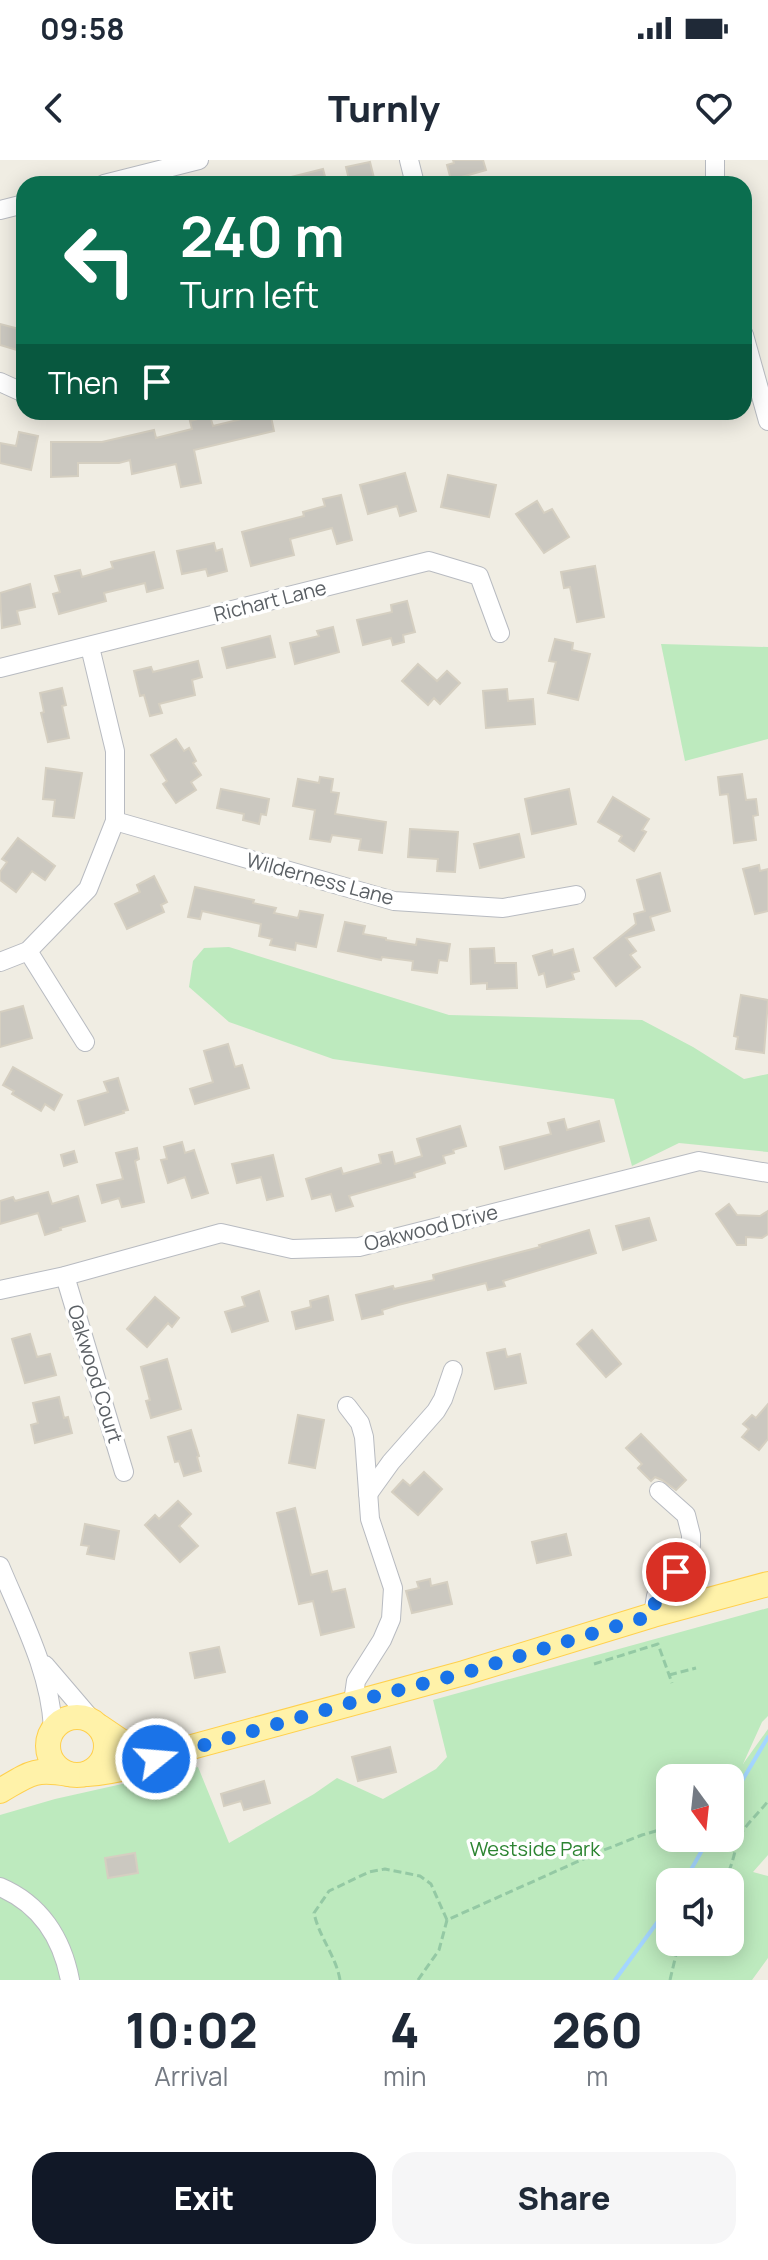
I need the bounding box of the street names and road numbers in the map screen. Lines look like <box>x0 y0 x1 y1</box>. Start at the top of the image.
street label: Richart Lane <box>211 573 329 628</box>
street label: Wilderness Lane <box>243 846 397 911</box>
street label: Oakwood Drive <box>361 1198 500 1257</box>
street label: Oakwood Court <box>62 1301 129 1446</box>

